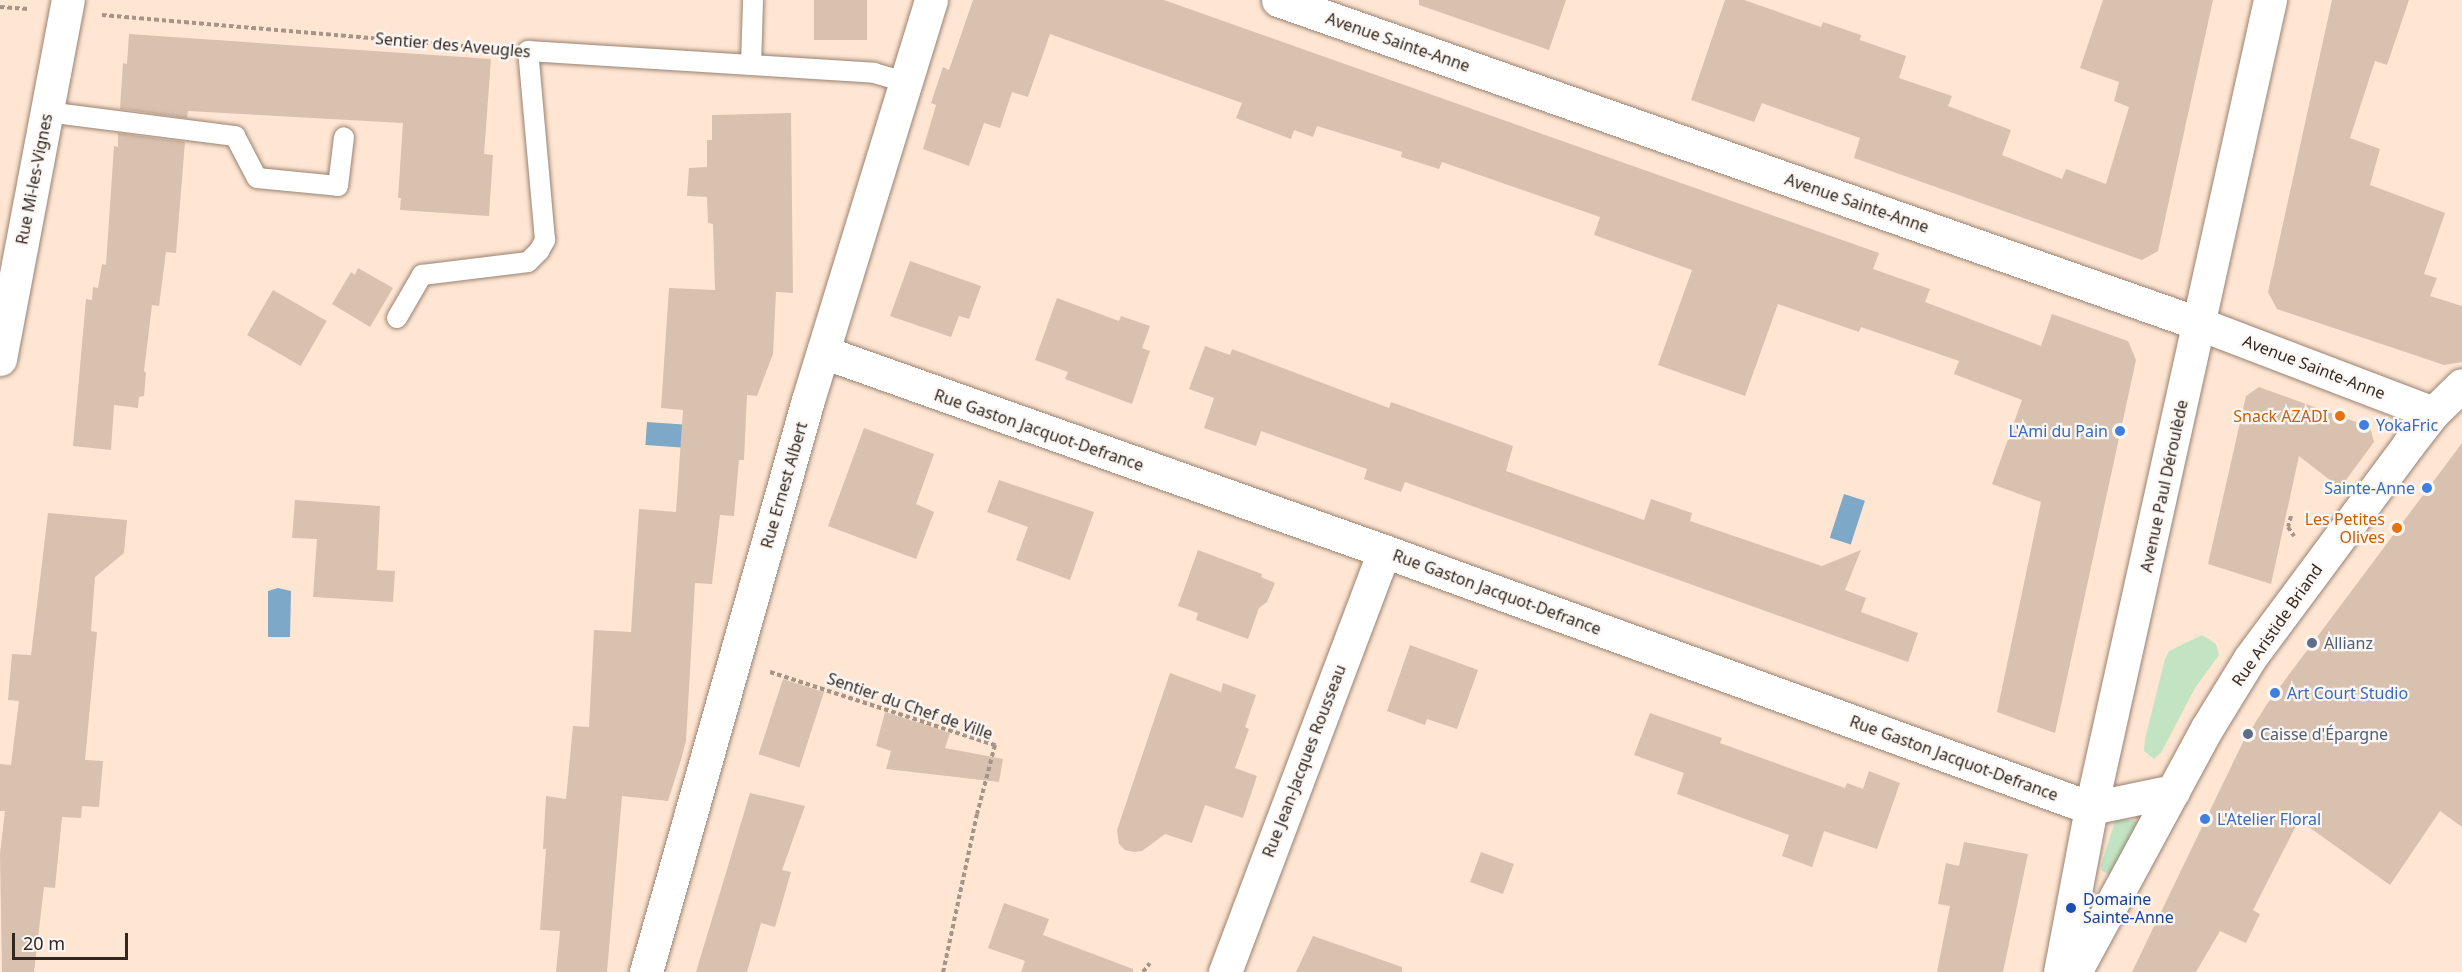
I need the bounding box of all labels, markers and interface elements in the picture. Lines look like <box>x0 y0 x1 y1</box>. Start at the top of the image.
street label: Avenue Sainte-Anne <box>1323 8 1473 76</box>
street label: Sentier des Aveugles <box>374 29 532 61</box>
street label: Rue Mi-les-Vignes <box>12 112 56 246</box>
street label: Avenue Sainte-Anne <box>1782 169 1932 237</box>
street label: Avenue Sainte-Anne <box>2240 331 2388 403</box>
street label: Rue Gaston Jacquot-Defrance <box>932 385 1146 475</box>
street label: Avenue Paul Déroulède <box>2136 398 2192 574</box>
place label: Snack AZADI <box>2233 406 2328 426</box>
marker: Snack AZADI <box>2333 409 2347 423</box>
place label: YokaFric <box>2376 415 2438 435</box>
marker: YokaFric <box>2357 418 2371 432</box>
street label: Rue Ernest Albert <box>757 420 811 550</box>
place label: L'Ami du Pain <box>2008 421 2108 441</box>
marker: L'Ami du Pain <box>2113 424 2127 438</box>
place label: Sainte-Anne <box>2324 478 2415 498</box>
marker: Sainte-Anne <box>2420 481 2434 495</box>
place label: Les Petites Olives <box>2305 509 2385 547</box>
marker: Les Petites Olives <box>2390 521 2404 535</box>
street label: Rue Gaston Jacquot-Defrance <box>1390 545 1604 639</box>
street label: Rue Aristide Briand <box>2228 560 2326 690</box>
place label: Allianz <box>2324 633 2373 653</box>
marker: Allianz <box>2305 636 2319 650</box>
street label: Rue Jean-Jacques Rousseau <box>1258 662 1350 860</box>
street label: Sentier du Chef de Ville <box>825 669 995 743</box>
place label: Art Court Studio <box>2287 683 2408 703</box>
marker: Art Court Studio <box>2268 686 2282 700</box>
street label: Rue Gaston Jacquot-Defrance <box>1847 711 2061 805</box>
place label: Caisse d'Épargne <box>2260 724 2388 744</box>
marker: Caisse d'Épargne <box>2241 727 2255 741</box>
place label: L'Atelier Floral <box>2217 809 2321 829</box>
marker: L'Atelier Floral <box>2198 812 2212 826</box>
place label: Domaine Sainte-Anne <box>2083 889 2174 927</box>
marker: Domaine Sainte-Anne <box>2064 901 2078 915</box>
scale bar <box>15 921 130 959</box>
text: 20 m <box>23 931 65 955</box>

